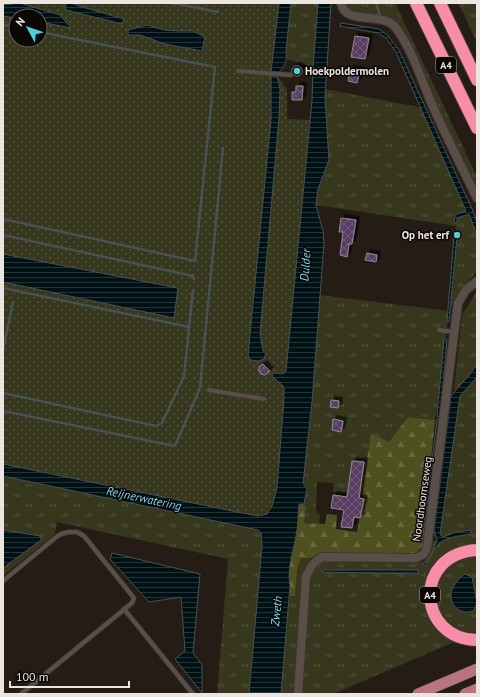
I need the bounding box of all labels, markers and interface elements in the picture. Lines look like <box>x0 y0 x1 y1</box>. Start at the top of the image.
north arrow <box>8 8 48 48</box>
text: N <box>13 14 28 29</box>
road number: A4 <box>436 57 456 73</box>
place label: Hoekpoldermolen <box>305 64 389 78</box>
marker: Hoekpoldermolen <box>292 66 302 76</box>
place label: Op het erf <box>402 228 450 242</box>
marker: Op het erf <box>452 230 462 240</box>
water label: Dulder <box>296 247 314 282</box>
street label: Noordhoornseweg <box>409 455 435 542</box>
water label: Reijnerwatering <box>105 483 183 513</box>
road number: A4 <box>420 587 440 603</box>
water label: Zweth <box>267 595 285 628</box>
scale bar <box>10 663 129 689</box>
text: 100 m <box>16 669 49 684</box>

